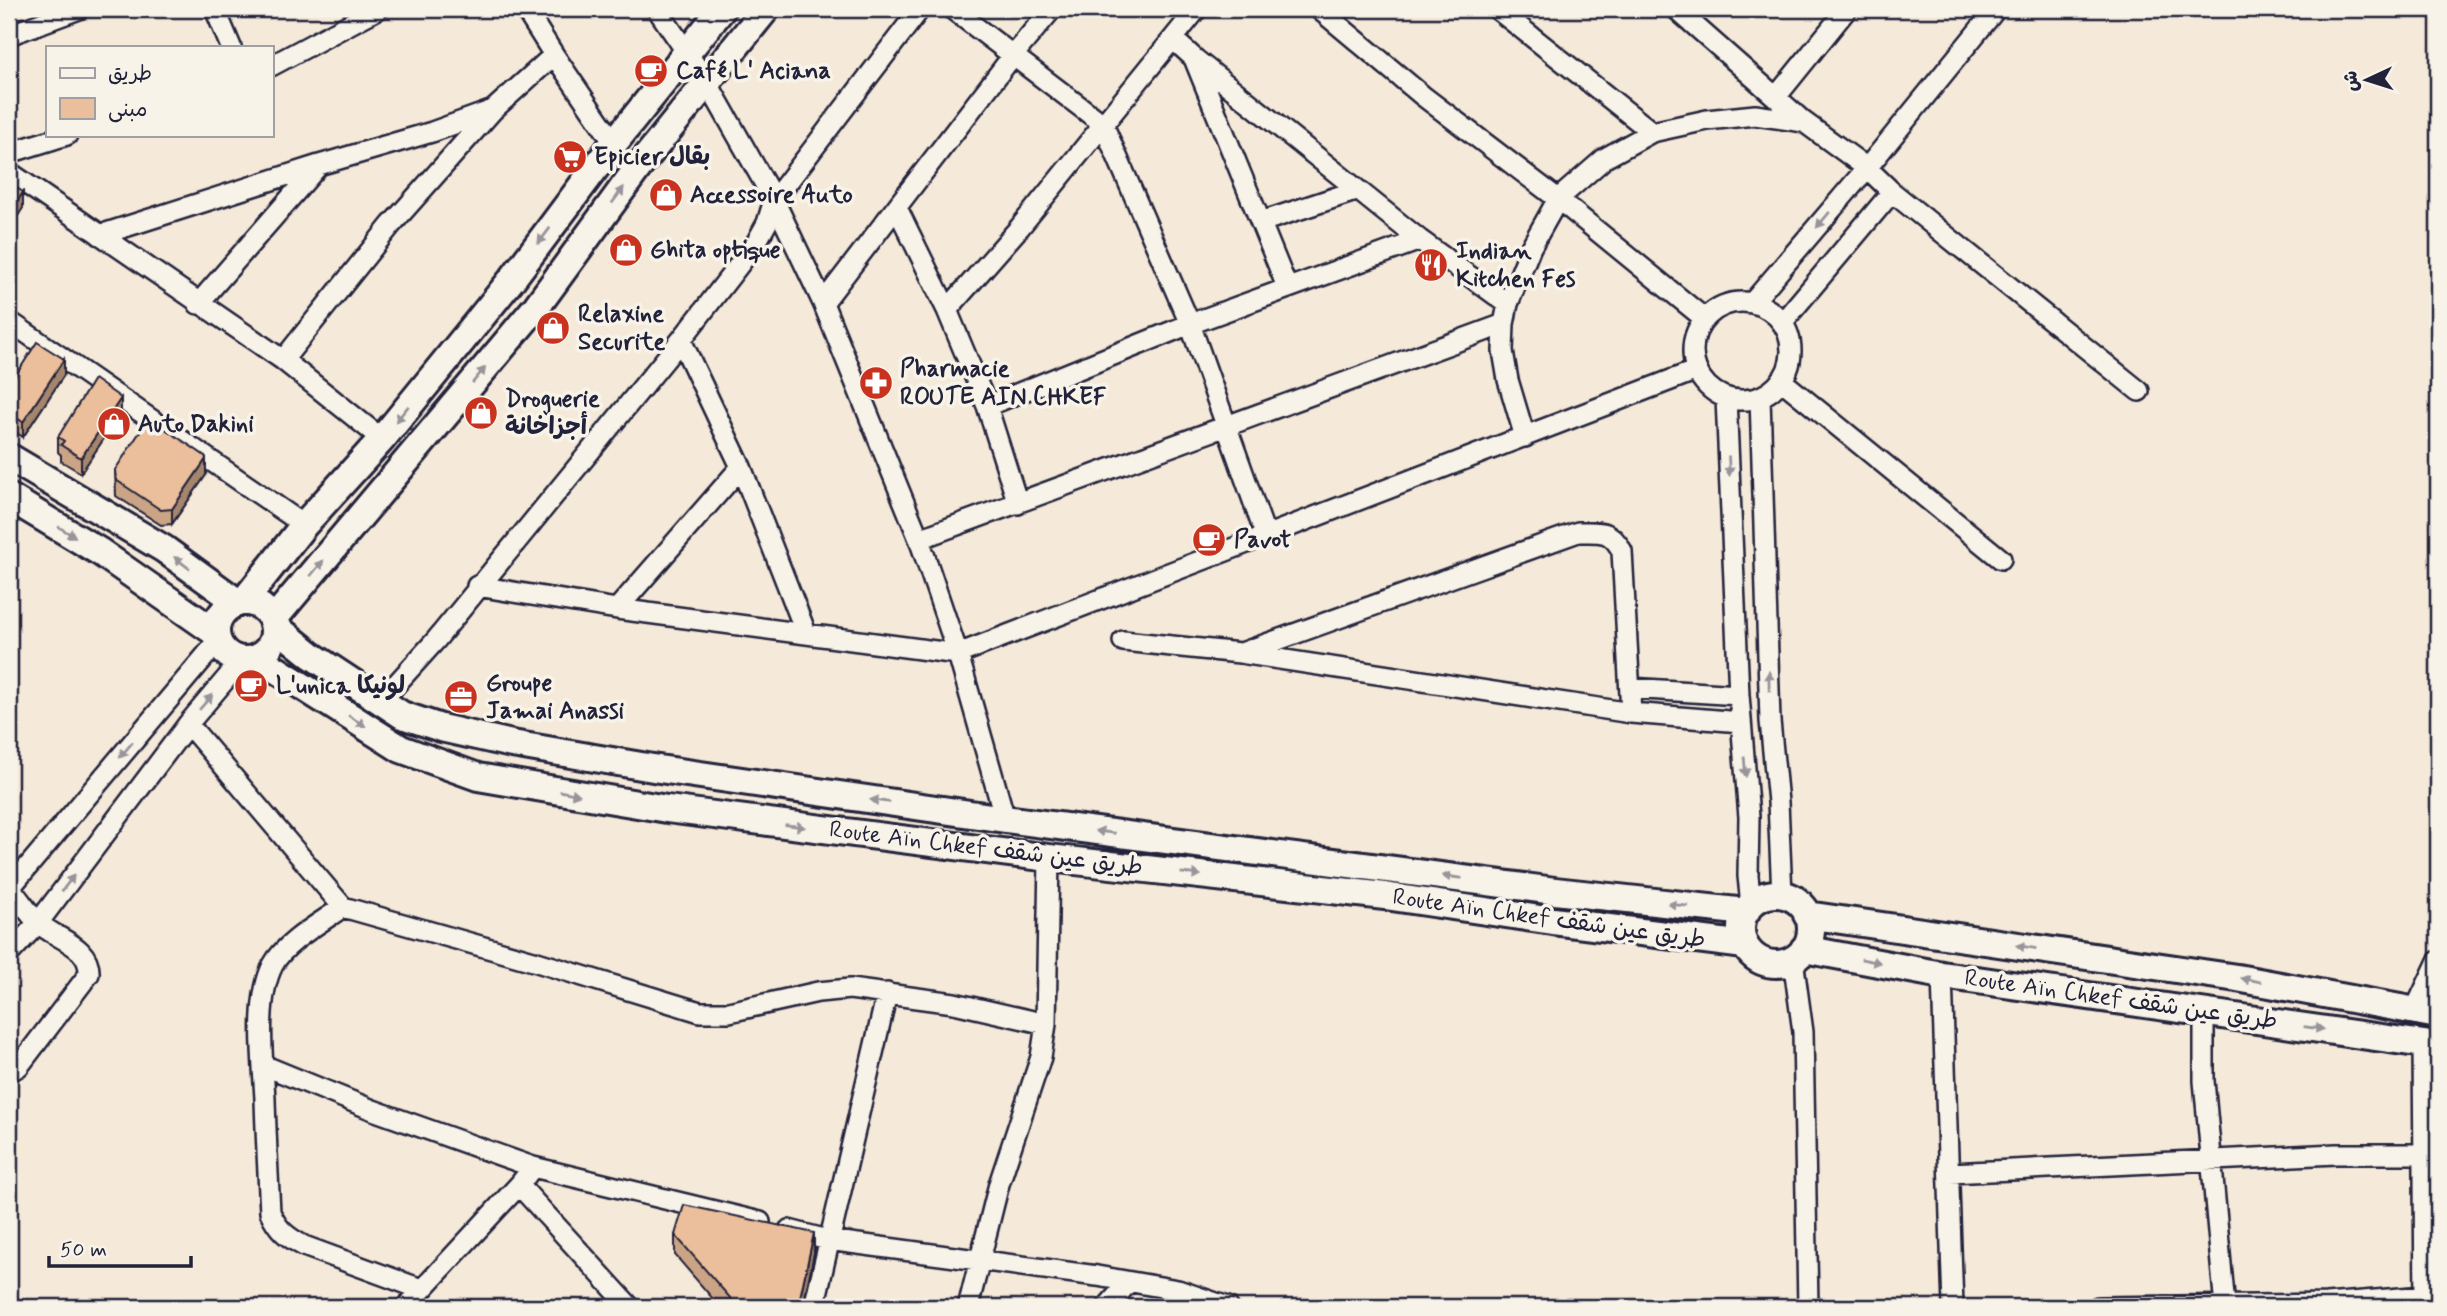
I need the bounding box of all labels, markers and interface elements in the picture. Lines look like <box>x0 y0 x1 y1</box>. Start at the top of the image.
legend <box>46 46 273 136</box>
north arrow <box>2332 46 2402 116</box>
cafe icon: Café L' Aciana <box>632 52 670 90</box>
place label: Café L' Aciana <box>676 56 831 87</box>
text: طريق <box>108 60 152 88</box>
text: ش <box>2338 70 2365 92</box>
text: مبنى <box>108 96 147 124</box>
supermarket icon: Epicier بقال <box>551 138 589 176</box>
place label: Epicier بقال <box>594 142 710 173</box>
shop icon: Accessoire Auto <box>647 176 685 214</box>
place label: Accessoire Auto <box>690 180 853 211</box>
one-way arrow <box>611 186 625 204</box>
one-way arrow <box>1815 211 1831 229</box>
one-way arrow <box>537 227 551 245</box>
shop icon: Ghita optique <box>607 231 645 269</box>
place label: Ghita optique <box>650 235 781 266</box>
place label: Indian Kitchen Fes <box>1456 236 1576 295</box>
restaurant icon: Indian Kitchen Fes <box>1412 246 1450 284</box>
place label: Relaxine Securite <box>578 299 666 358</box>
shop icon: Relaxine Securite <box>534 309 572 347</box>
place label: Pharmacie ROUTE AIN CHKEF <box>900 354 1107 413</box>
pharmacy icon: Pharmacie ROUTE AIN CHKEF <box>857 364 895 402</box>
one-way arrow <box>472 367 487 385</box>
place label: Droguerie أجزاخانة <box>505 384 600 443</box>
shop icon: Droguerie أجزاخانة <box>462 394 500 432</box>
shop icon: Auto Dakini <box>95 405 133 443</box>
one-way arrow <box>395 405 410 423</box>
place label: Auto Dakini <box>138 409 254 440</box>
one-way arrow <box>1724 455 1735 477</box>
cafe icon: Pavot <box>1190 521 1228 559</box>
place label: Pavot <box>1234 525 1292 556</box>
one-way arrow <box>58 526 77 538</box>
one-way arrow <box>173 556 191 570</box>
one-way arrow <box>309 560 324 577</box>
cafe icon: L'unica لونيكا <box>232 667 270 705</box>
place label: Groupe Jamai Anassi <box>486 668 625 727</box>
one-way arrow <box>1763 669 1775 691</box>
place label: L'unica لونيكا <box>276 671 405 702</box>
office icon: Groupe Jamai Anassi <box>442 678 480 716</box>
one-way arrow <box>198 694 213 711</box>
one-way arrow <box>347 714 366 727</box>
one-way arrow <box>119 741 134 758</box>
one-way arrow <box>1740 756 1751 778</box>
one-way arrow <box>559 788 581 799</box>
one-way arrow <box>869 795 891 806</box>
street label: Route Aïn Chkef طريق عين شقف <box>827 814 1145 884</box>
one-way arrow <box>784 820 806 831</box>
one-way arrow <box>1094 826 1116 837</box>
one-way arrow <box>1180 869 1202 880</box>
one-way arrow <box>1441 871 1463 882</box>
one-way arrow <box>60 874 74 892</box>
street label: Route Aïn Chkef طريق عين شقف <box>1391 882 1707 956</box>
one-way arrow <box>1667 899 1689 910</box>
one-way arrow <box>2015 941 2037 952</box>
one-way arrow <box>1860 956 1882 967</box>
street label: Route Aïn Chkef طريق عين شقف <box>1963 963 2279 1037</box>
one-way arrow <box>2240 975 2262 986</box>
one-way arrow <box>2303 1023 2325 1034</box>
scale bar <box>49 1225 191 1269</box>
text: 50 m <box>60 1236 107 1264</box>

